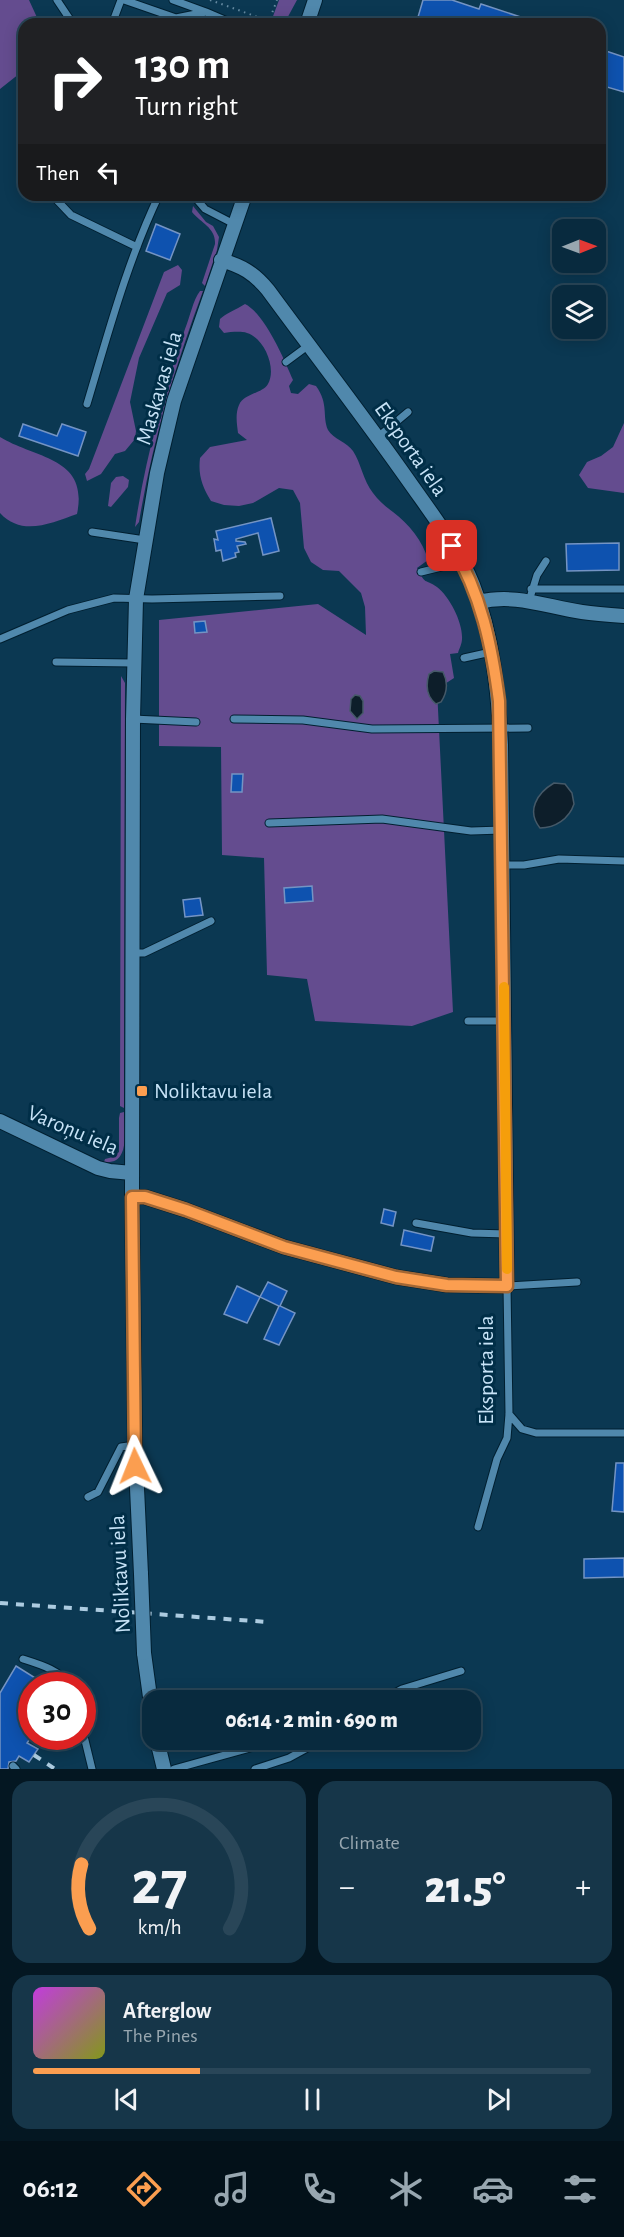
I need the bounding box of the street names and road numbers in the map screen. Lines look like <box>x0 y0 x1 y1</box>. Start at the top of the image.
street label: Maskavas iela <box>132 329 186 447</box>
street label: Eksporta iela <box>371 398 451 500</box>
street label: Varoņu iela <box>24 1101 122 1161</box>
street label: Eksporta iela <box>475 1315 497 1425</box>
street label: Noliktavu iela <box>106 1514 134 1634</box>

